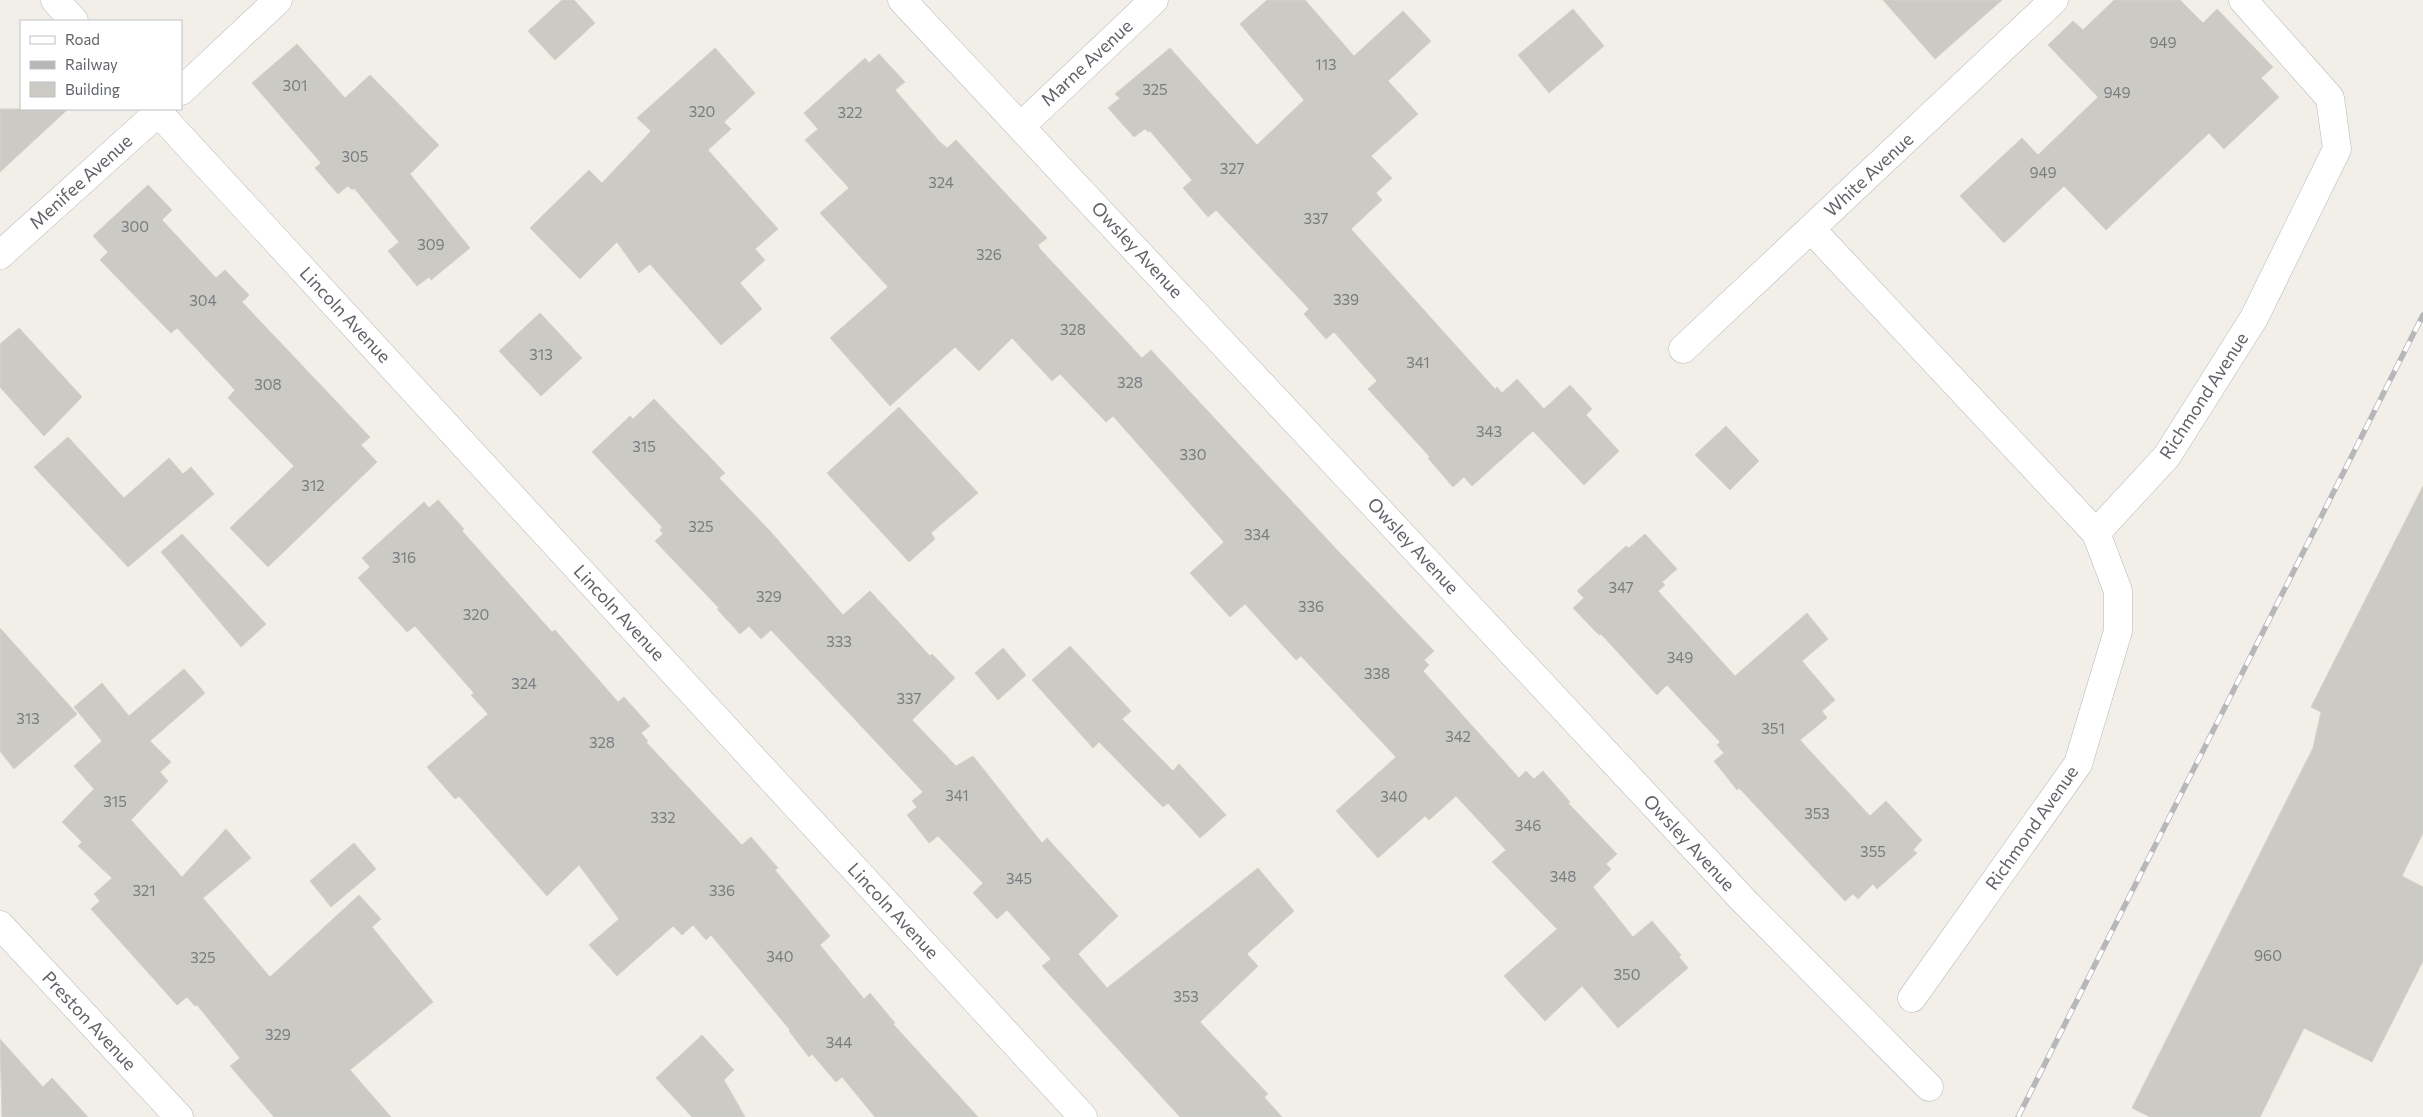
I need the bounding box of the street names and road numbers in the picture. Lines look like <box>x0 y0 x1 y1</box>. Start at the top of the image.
street label: Marne Avenue <box>1036 14 1137 110</box>
street label: White Avenue <box>1819 128 1917 221</box>
street label: Menifee Avenue <box>24 129 136 233</box>
street label: Owsley Avenue <box>1087 197 1188 302</box>
street label: Lincoln Avenue <box>296 262 396 367</box>
street label: Richmond Avenue <box>2154 328 2252 463</box>
street label: Owsley Avenue <box>1363 493 1464 598</box>
street label: Lincoln Avenue <box>570 560 670 665</box>
street label: Richmond Avenue <box>1980 761 2082 894</box>
street label: Owsley Avenue <box>1639 790 1740 895</box>
street label: Lincoln Avenue <box>844 858 944 963</box>
street label: Preston Avenue <box>38 966 141 1074</box>

